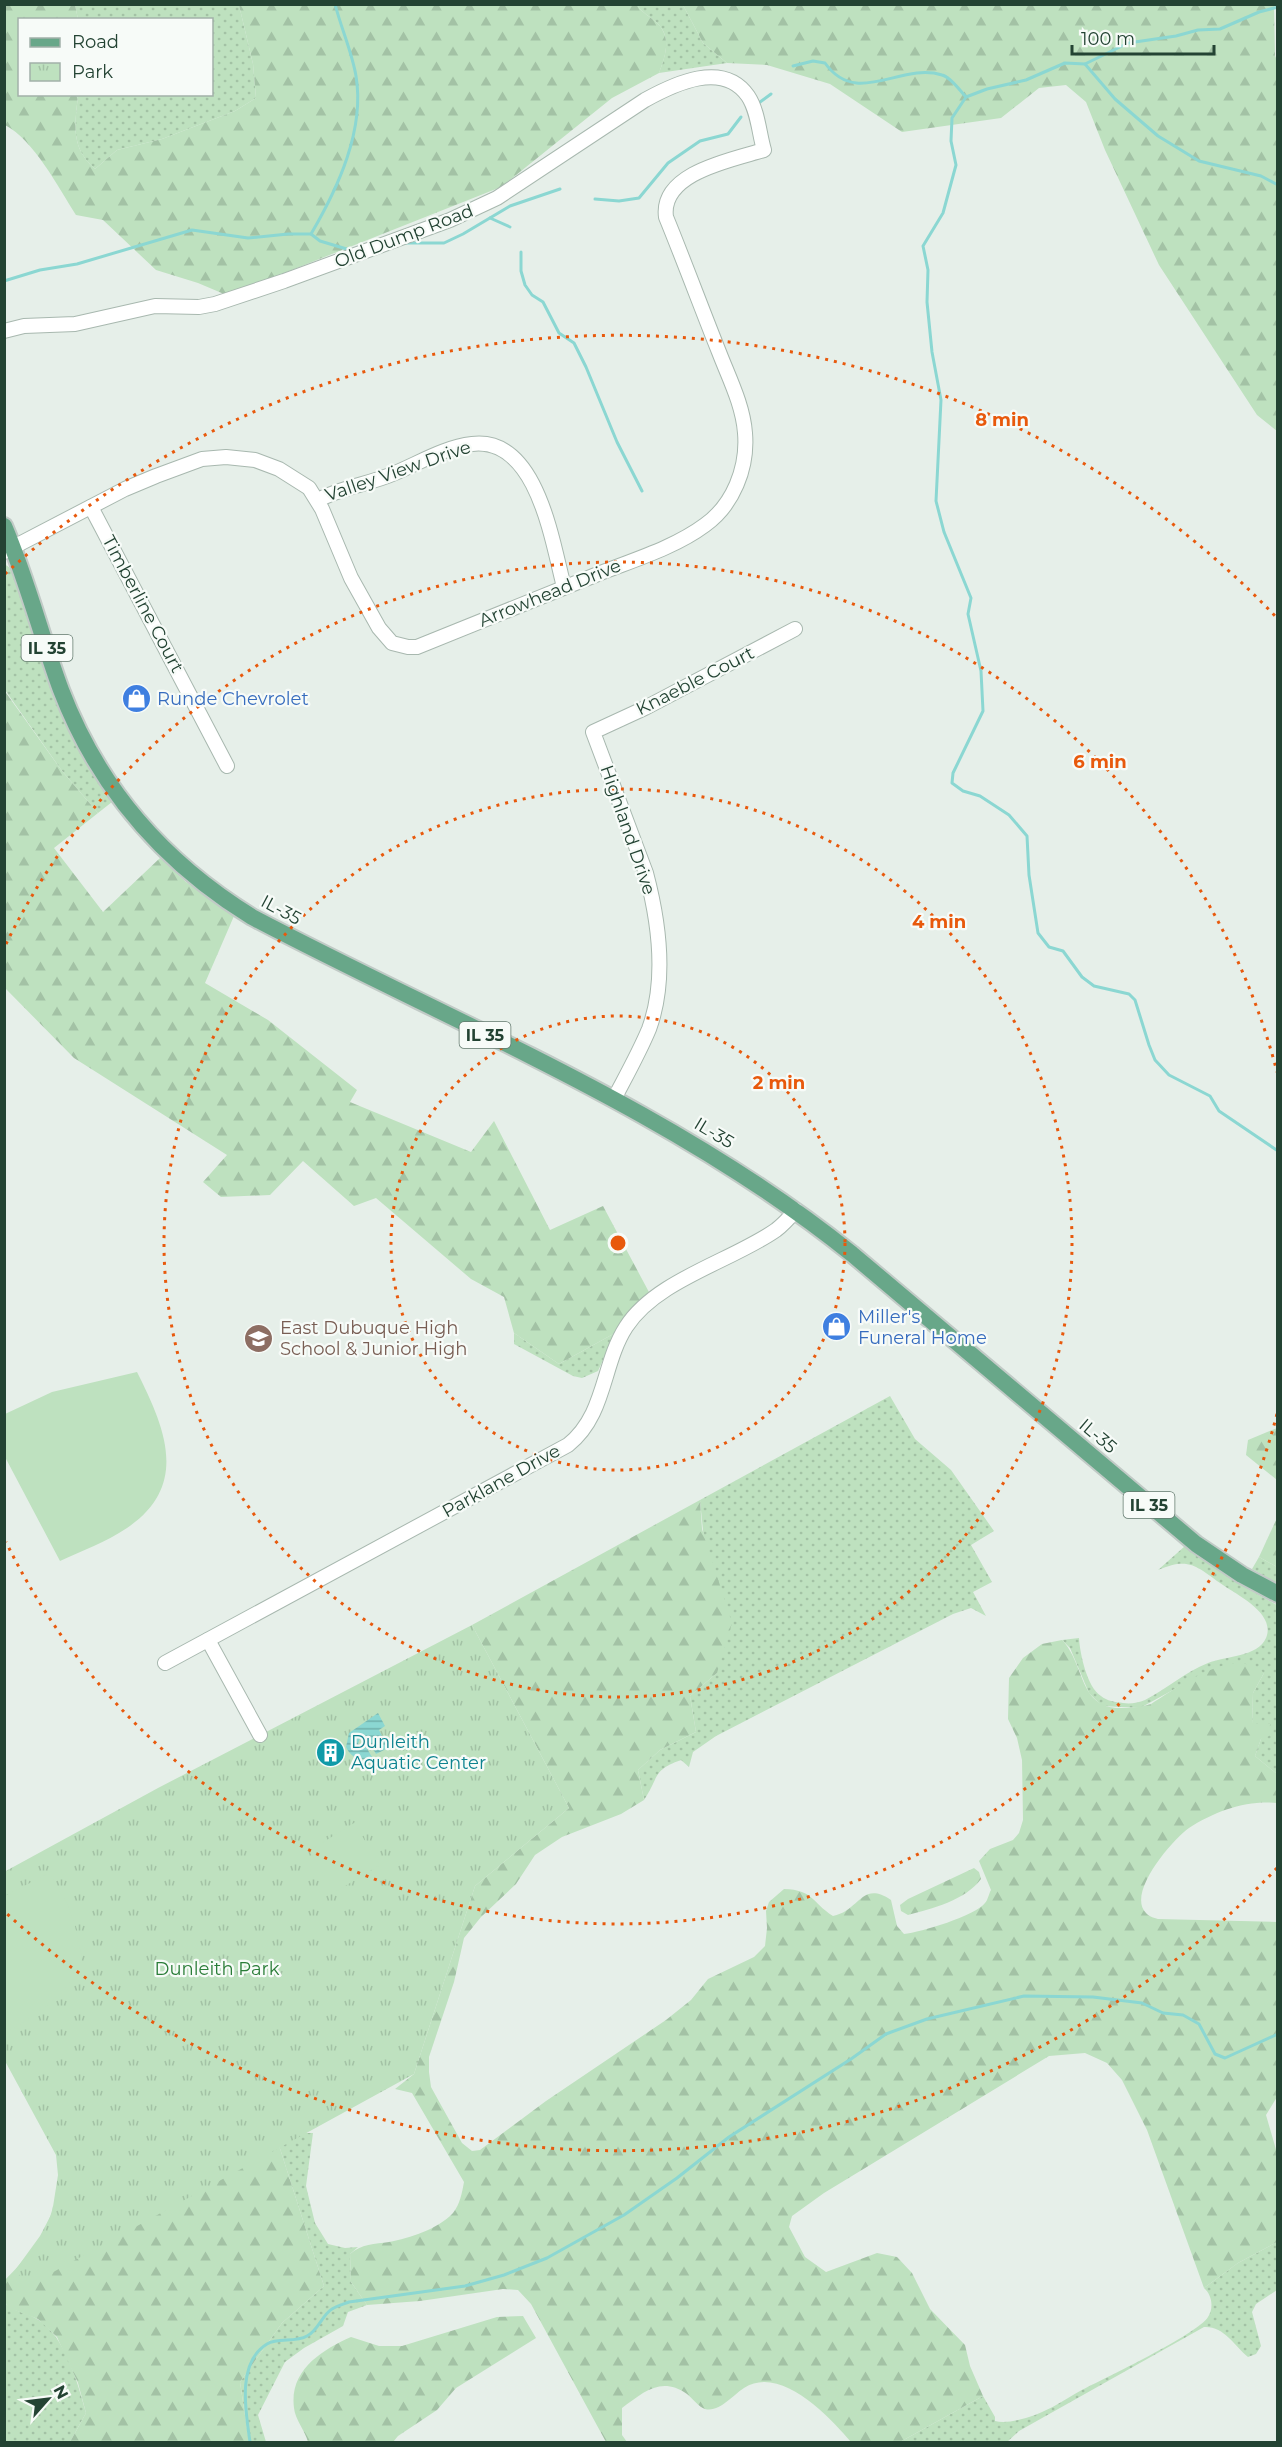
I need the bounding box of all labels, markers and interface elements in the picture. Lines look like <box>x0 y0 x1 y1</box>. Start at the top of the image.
legend <box>18 18 213 96</box>
scale bar <box>1072 18 1214 56</box>
text: 100 m <box>1081 28 1135 50</box>
text: Road <box>72 31 119 53</box>
text: Park <box>72 61 113 83</box>
street label: Old Dump Road <box>331 199 477 273</box>
text: 8 min <box>975 409 1029 431</box>
street label: Valley View Drive <box>322 436 474 506</box>
street label: Timberline Court <box>98 532 188 676</box>
street label: Arrowhead Drive <box>476 554 624 632</box>
road number: IL 35 <box>22 635 72 661</box>
street label: Knaeble Court <box>632 642 758 720</box>
shop icon: Runde Chevrolet <box>120 683 152 715</box>
place label: Runde Chevrolet <box>157 688 309 710</box>
text: 6 min <box>1073 751 1127 773</box>
street label: Highland Drive <box>596 762 661 898</box>
street label: IL-35 <box>257 890 305 930</box>
text: 4 min <box>912 911 966 933</box>
road number: IL 35 <box>460 1022 510 1048</box>
text: 2 min <box>753 1072 805 1094</box>
street label: IL-35 <box>690 1113 738 1153</box>
centre of rings <box>608 1233 628 1253</box>
place label: Miller's Funeral Home <box>858 1306 987 1349</box>
shop icon: Miller's Funeral Home <box>821 1311 853 1343</box>
place label: East Dubuque High School & Junior High <box>280 1317 467 1360</box>
school or university icon: East Dubuque High School & Junior High <box>243 1322 275 1354</box>
street label: IL-35 <box>1075 1414 1121 1458</box>
street label: Parklane Drive <box>438 1439 564 1522</box>
road number: IL 35 <box>1124 1492 1174 1518</box>
place label: Dunleith Aquatic Center <box>351 1731 486 1774</box>
building icon: Dunleith Aquatic Center <box>314 1736 346 1768</box>
park label: Dunleith Park <box>155 1958 280 1980</box>
north arrow <box>18 2369 78 2429</box>
text: N <box>49 2382 72 2402</box>

